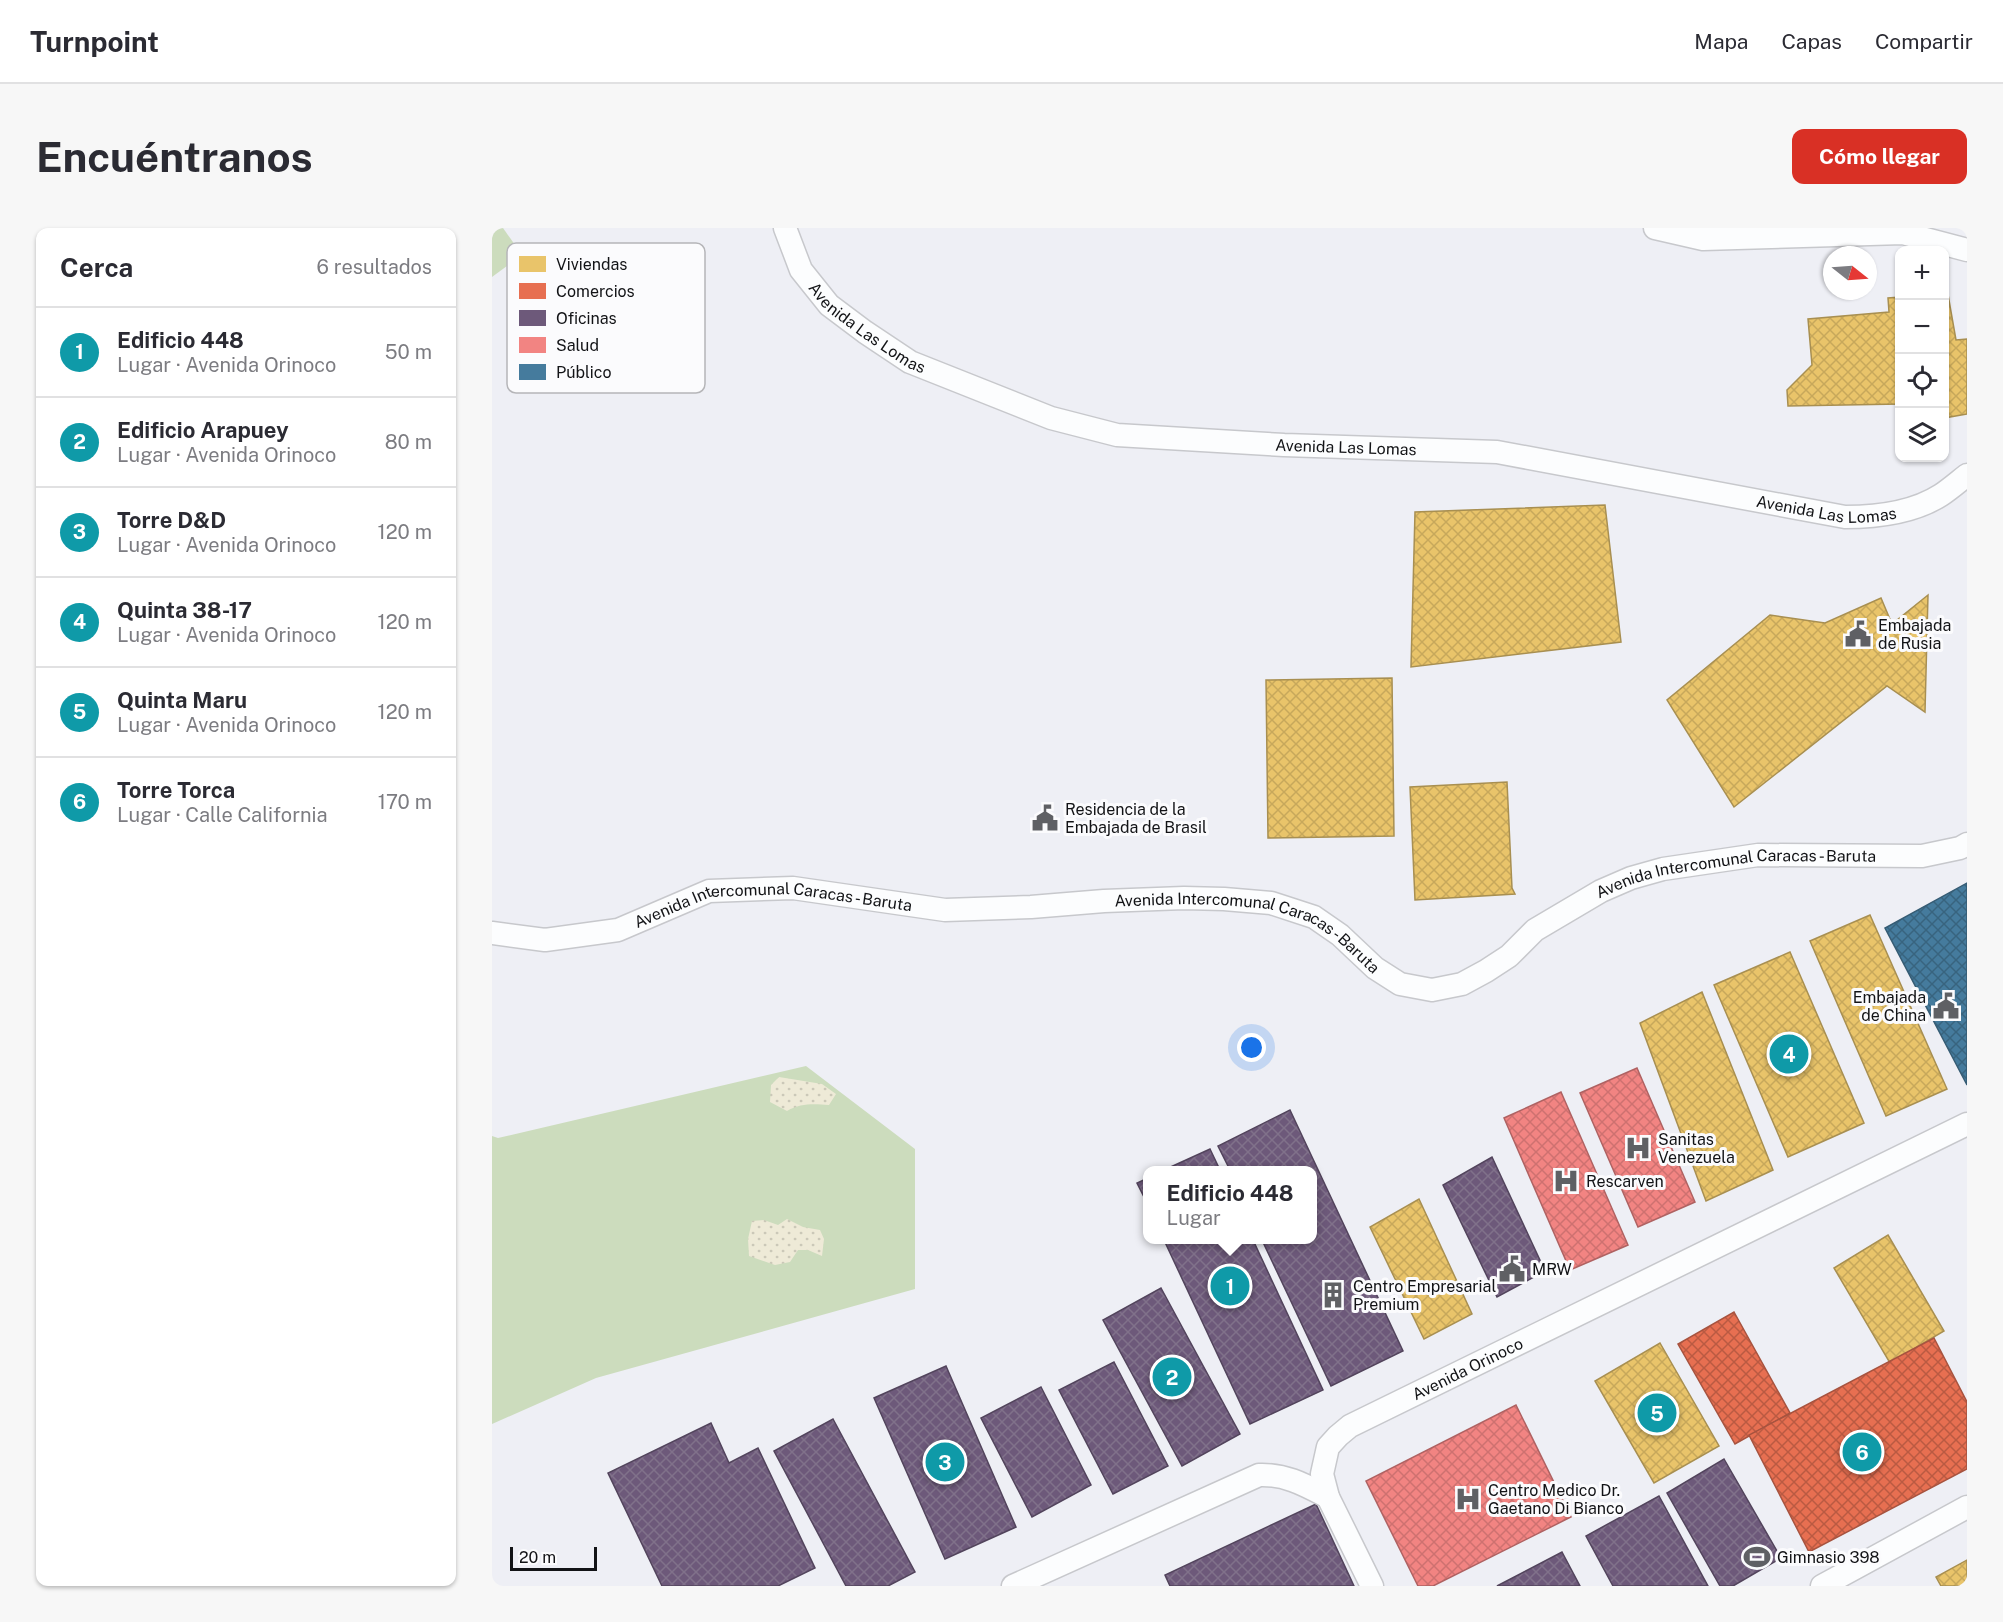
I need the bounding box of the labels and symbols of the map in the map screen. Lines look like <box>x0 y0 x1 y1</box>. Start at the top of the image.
legend <box>507 243 705 393</box>
north arrow <box>1823 246 1877 300</box>
text: Viviendas <box>556 255 627 274</box>
street label: Avenida Las Lomas <box>805 278 928 377</box>
text: Comercios <box>556 282 635 301</box>
text: Oficinas <box>556 309 617 328</box>
text: Salud <box>556 336 599 355</box>
text: Público <box>556 363 612 382</box>
street label: Avenida Las Lomas <box>1275 435 1417 459</box>
street label: Avenida Las Lomas <box>1755 491 1898 527</box>
place label: Embajada de Rusia <box>1878 616 1951 653</box>
public building icon: Embajada de Rusia <box>1843 619 1873 649</box>
place label: Residencia de la Embajada de Brasil <box>1065 800 1207 837</box>
public building icon: Residencia de la Embajada de Brasil <box>1030 803 1060 833</box>
street label: Avenida Intercomunal Caracas - Baruta <box>1593 845 1876 902</box>
street label: Avenida Intercomunal Caracas - Baruta <box>631 878 913 931</box>
street label: Avenida Intercomunal Caracas - Baruta <box>1114 888 1384 977</box>
place label: Embajada de China <box>1853 988 1926 1025</box>
public building icon: Embajada de China <box>1931 991 1961 1021</box>
pin: 4 <box>1770 1032 1808 1076</box>
your location <box>1237 1033 1266 1062</box>
place label: Sanitas Venezuela <box>1658 1130 1735 1167</box>
hospital icon: Sanitas Venezuela <box>1623 1133 1653 1163</box>
hospital icon: Rescarven <box>1551 1166 1581 1196</box>
place label: Rescarven <box>1586 1172 1664 1191</box>
public building icon: MRW <box>1497 1254 1527 1284</box>
place label: MRW <box>1532 1260 1572 1279</box>
pin: 1 <box>1210 1264 1250 1308</box>
place label: Centro Empresarial Premium <box>1353 1277 1496 1314</box>
building icon: Centro Empresarial Premium <box>1318 1280 1348 1310</box>
street label: Avenida Orinoco <box>1409 1333 1526 1404</box>
pin: 2 <box>1152 1354 1192 1400</box>
pin: 5 <box>1638 1390 1676 1436</box>
pin: 6 <box>1842 1430 1882 1474</box>
pin: 3 <box>926 1440 964 1484</box>
place label: Centro Medico Dr. Gaetano Di Bianco <box>1488 1481 1624 1518</box>
hospital icon: Centro Medico Dr. Gaetano Di Bianco <box>1453 1484 1483 1514</box>
sports icon: Gimnasio 398 <box>1742 1542 1772 1572</box>
scale bar <box>510 1544 597 1572</box>
place label: Gimnasio 398 <box>1777 1548 1880 1567</box>

